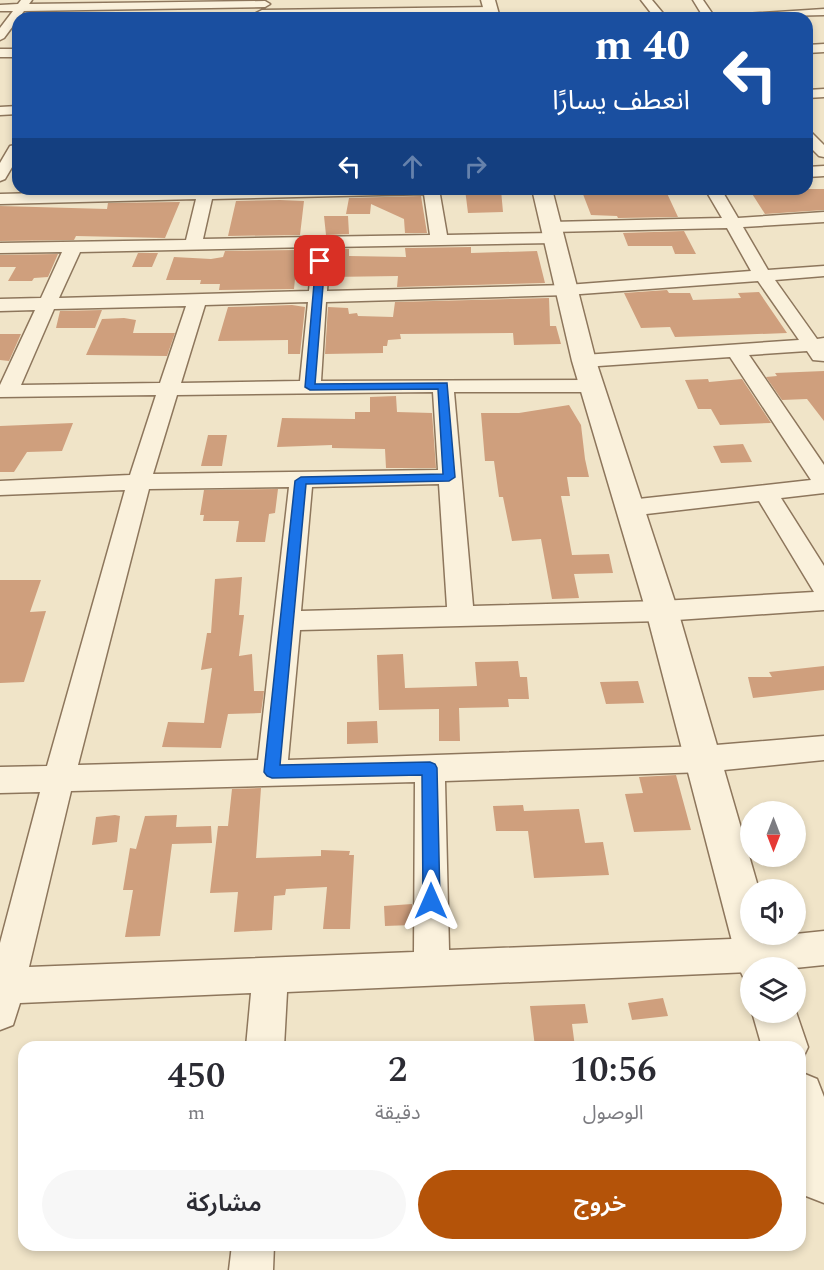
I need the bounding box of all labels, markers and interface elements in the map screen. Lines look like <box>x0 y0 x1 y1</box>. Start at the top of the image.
text: 40 m <box>595 15 690 78</box>
icon: left <box>711 36 789 114</box>
text: انعطف يسارًا <box>552 80 690 122</box>
icon: left <box>333 150 366 183</box>
icon: ahead <box>396 150 429 183</box>
icon: right <box>459 150 492 183</box>
pin <box>294 235 345 286</box>
icon: arrive <box>303 244 336 277</box>
north arrow <box>740 801 806 867</box>
map controls <box>740 801 806 1023</box>
position arrow <box>399 869 463 933</box>
button: sound <box>740 879 806 945</box>
button: layers <box>740 957 806 1023</box>
text: 2 <box>388 1043 407 1098</box>
text: 10:56 <box>570 1043 657 1098</box>
text: 450 <box>168 1049 225 1104</box>
text: m <box>188 1098 205 1128</box>
text: دقيقة <box>375 1098 420 1128</box>
text: الوصول <box>583 1098 644 1128</box>
button: مشاركة <box>42 1170 406 1239</box>
button: خروج <box>418 1170 782 1239</box>

